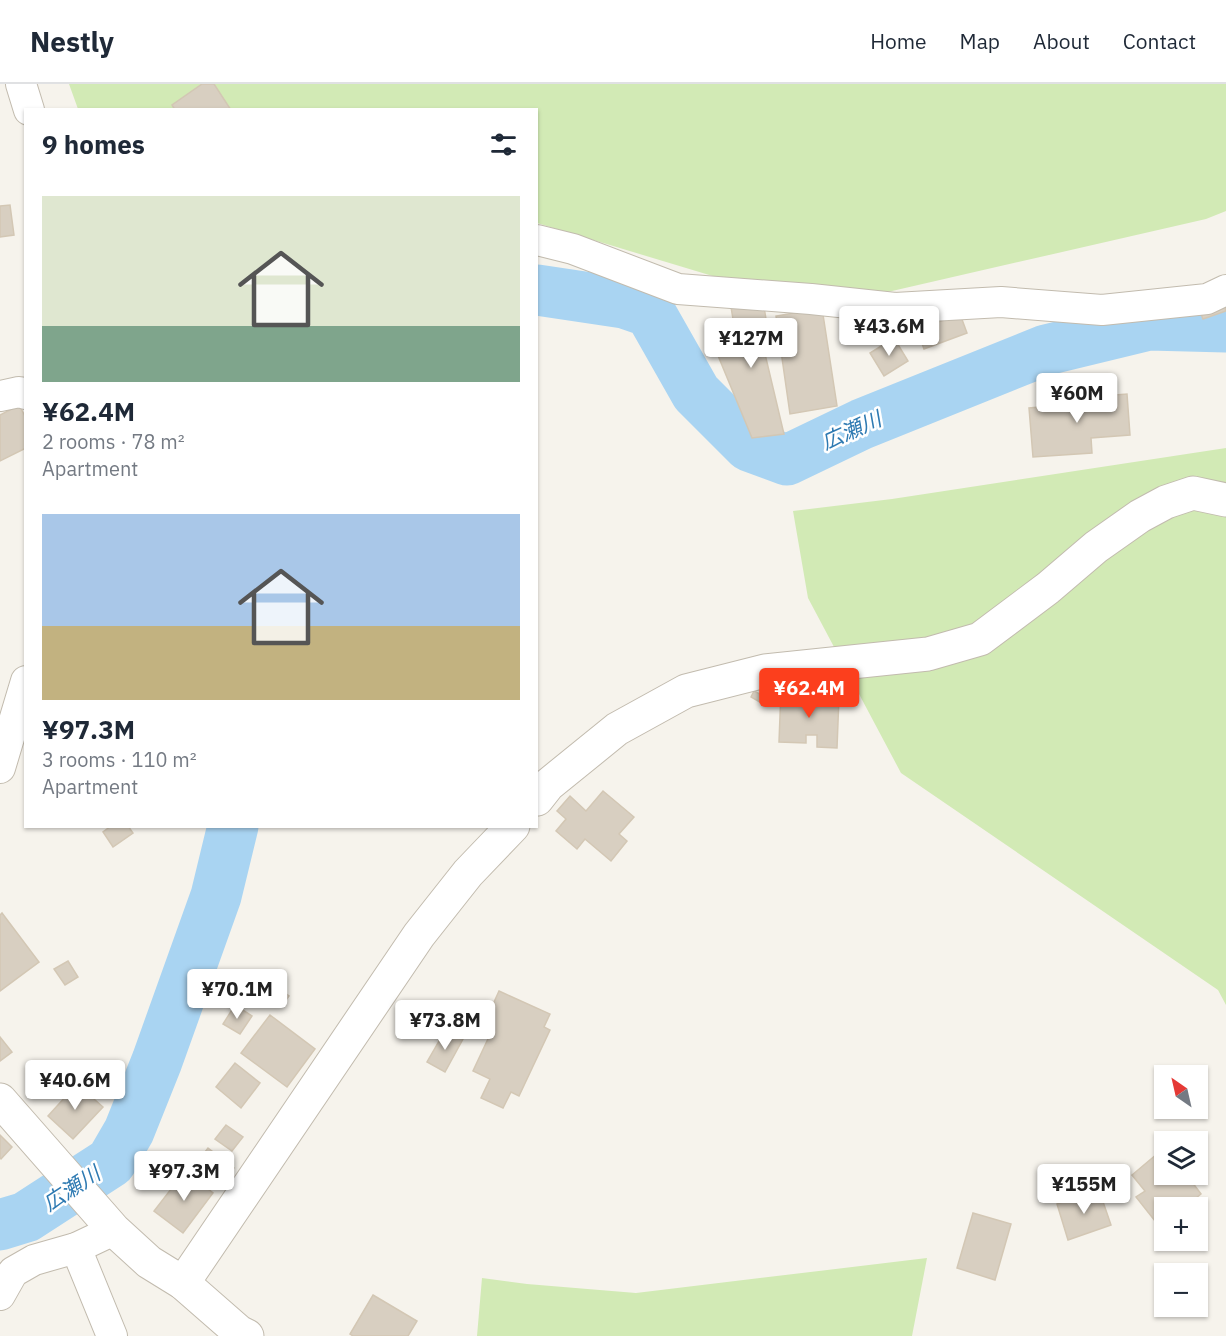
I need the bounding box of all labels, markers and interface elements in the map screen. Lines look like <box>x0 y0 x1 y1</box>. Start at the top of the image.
text: Nestly <box>30 23 114 60</box>
text: Home <box>870 27 927 55</box>
text: Map <box>960 27 1000 55</box>
text: About <box>1033 27 1090 55</box>
text: Contact <box>1123 27 1196 55</box>
text: 9 homes <box>42 127 145 161</box>
icon: filters <box>487 128 520 161</box>
icon: home <box>227 235 335 343</box>
pin: ¥43.6M <box>840 306 938 357</box>
text: ¥43.6M <box>853 312 925 339</box>
pin: ¥127M <box>709 318 793 369</box>
text: ¥127M <box>718 324 784 351</box>
pin: ¥60M <box>1041 373 1113 424</box>
text: ¥60M <box>1050 379 1104 406</box>
text: ¥62.4M <box>42 394 135 428</box>
water label: 広瀬川 <box>817 404 887 456</box>
text: 2 rooms · 78 m² <box>42 428 185 455</box>
text: Apartment <box>42 455 138 482</box>
icon: home <box>227 553 335 661</box>
pin: ¥62.4M <box>760 668 858 719</box>
text: ¥62.4M <box>773 674 845 701</box>
text: ¥97.3M <box>42 712 135 746</box>
text: 3 rooms · 110 m² <box>42 746 197 773</box>
text: Apartment <box>42 773 138 800</box>
pin: ¥70.1M <box>188 969 286 1020</box>
text: ¥70.1M <box>201 975 273 1002</box>
pin: ¥73.8M <box>396 1000 494 1051</box>
text: ¥73.8M <box>409 1006 481 1033</box>
pin: ¥40.6M <box>26 1060 124 1111</box>
north arrow <box>1154 1065 1208 1119</box>
map controls <box>1154 1065 1208 1317</box>
text: ¥40.6M <box>39 1066 111 1093</box>
button: layers <box>1154 1131 1208 1185</box>
pin: ¥97.3M <box>135 1151 233 1202</box>
text: ¥97.3M <box>148 1157 220 1184</box>
water label: 広瀬川 <box>37 1158 107 1217</box>
pin: ¥155M <box>1042 1164 1126 1215</box>
text: ¥155M <box>1051 1170 1117 1197</box>
button: + <box>1154 1197 1208 1251</box>
button: − <box>1154 1263 1208 1317</box>

